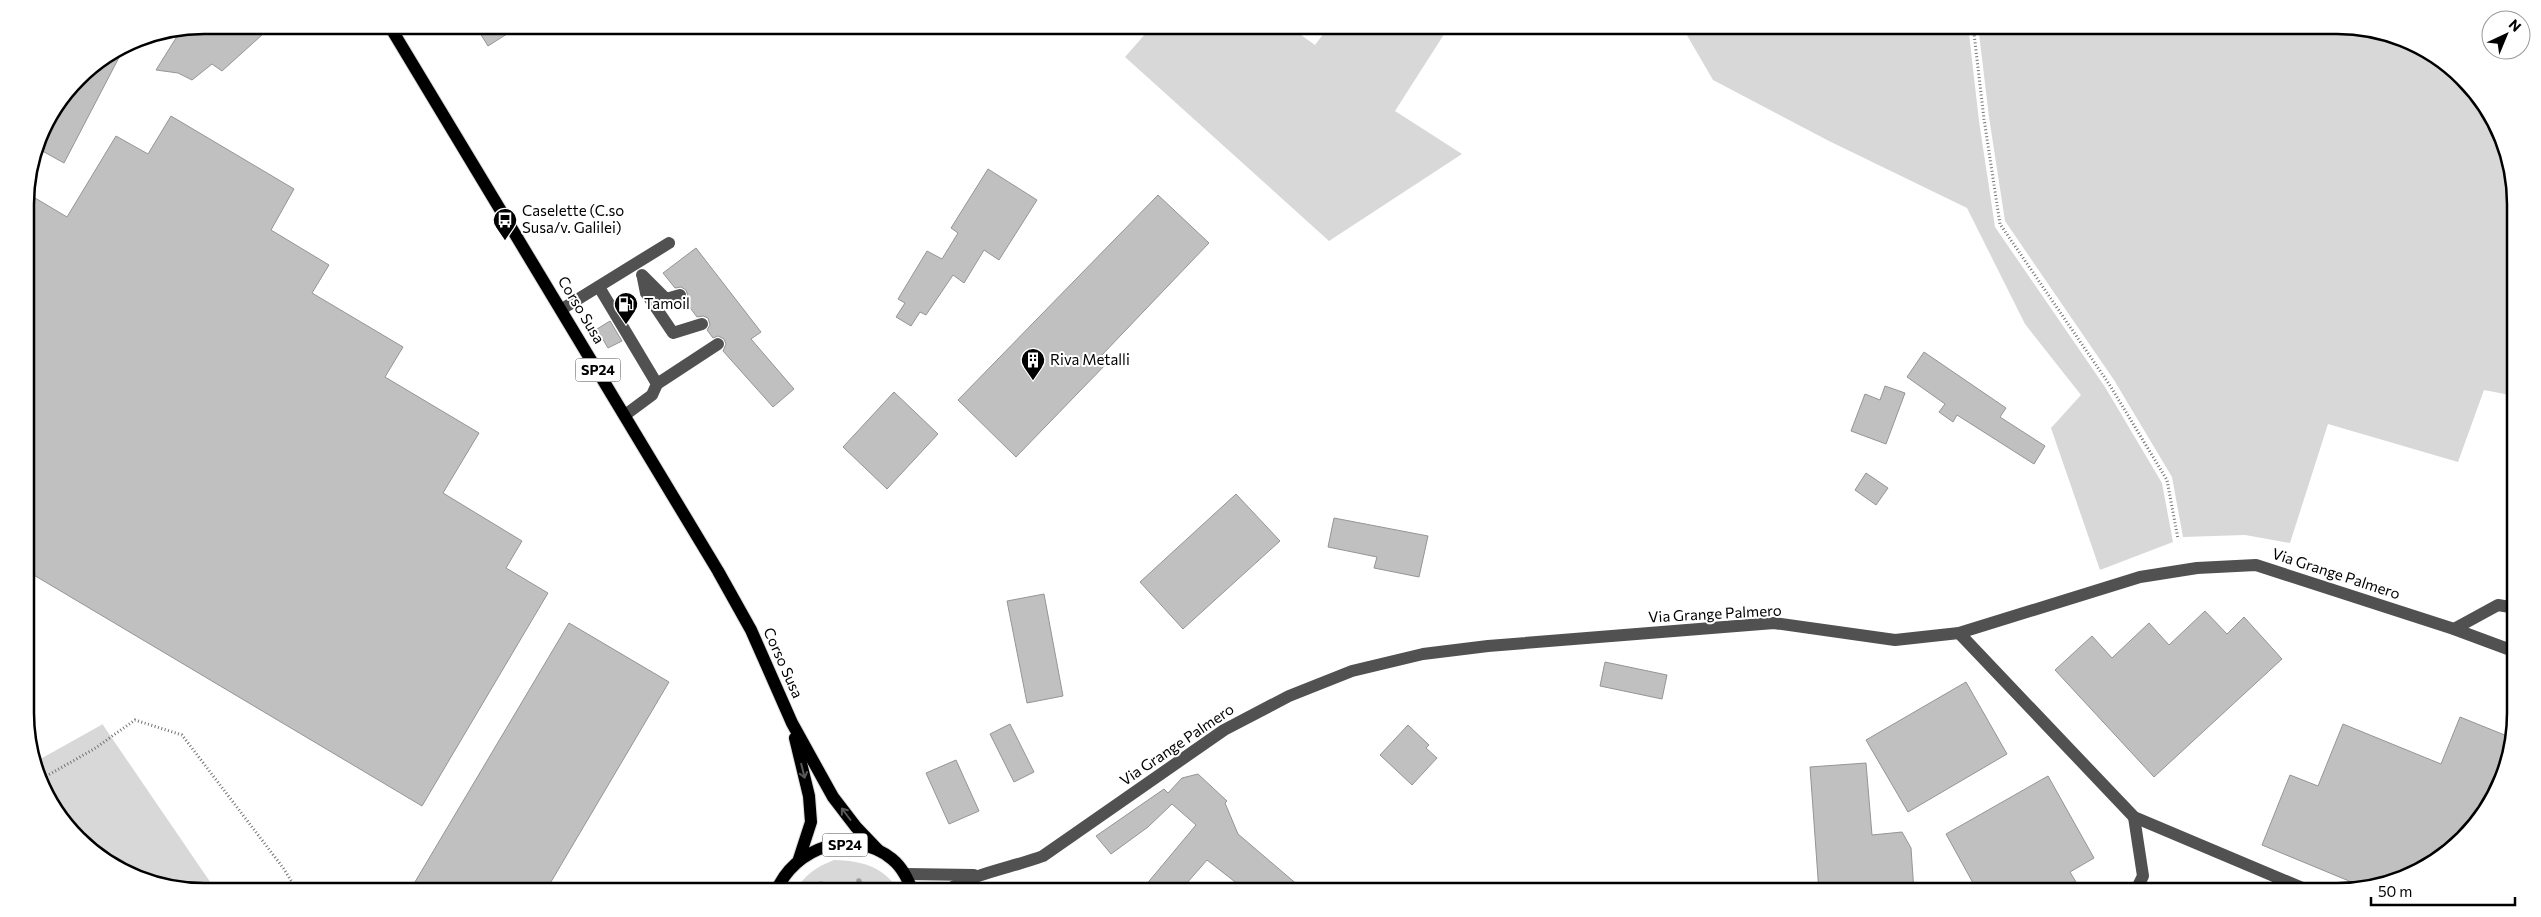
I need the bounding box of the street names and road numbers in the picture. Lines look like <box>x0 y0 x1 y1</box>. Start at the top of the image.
street label: Corso Susa <box>555 272 609 346</box>
road number: SP24 <box>576 358 620 382</box>
street label: Via Grange Palmero <box>2270 544 2403 602</box>
street label: Via Grange Palmero <box>1648 601 1782 625</box>
street label: Corso Susa <box>760 624 807 701</box>
street label: Via Grange Palmero <box>1116 699 1237 789</box>
road number: SP24 <box>822 834 868 856</box>

